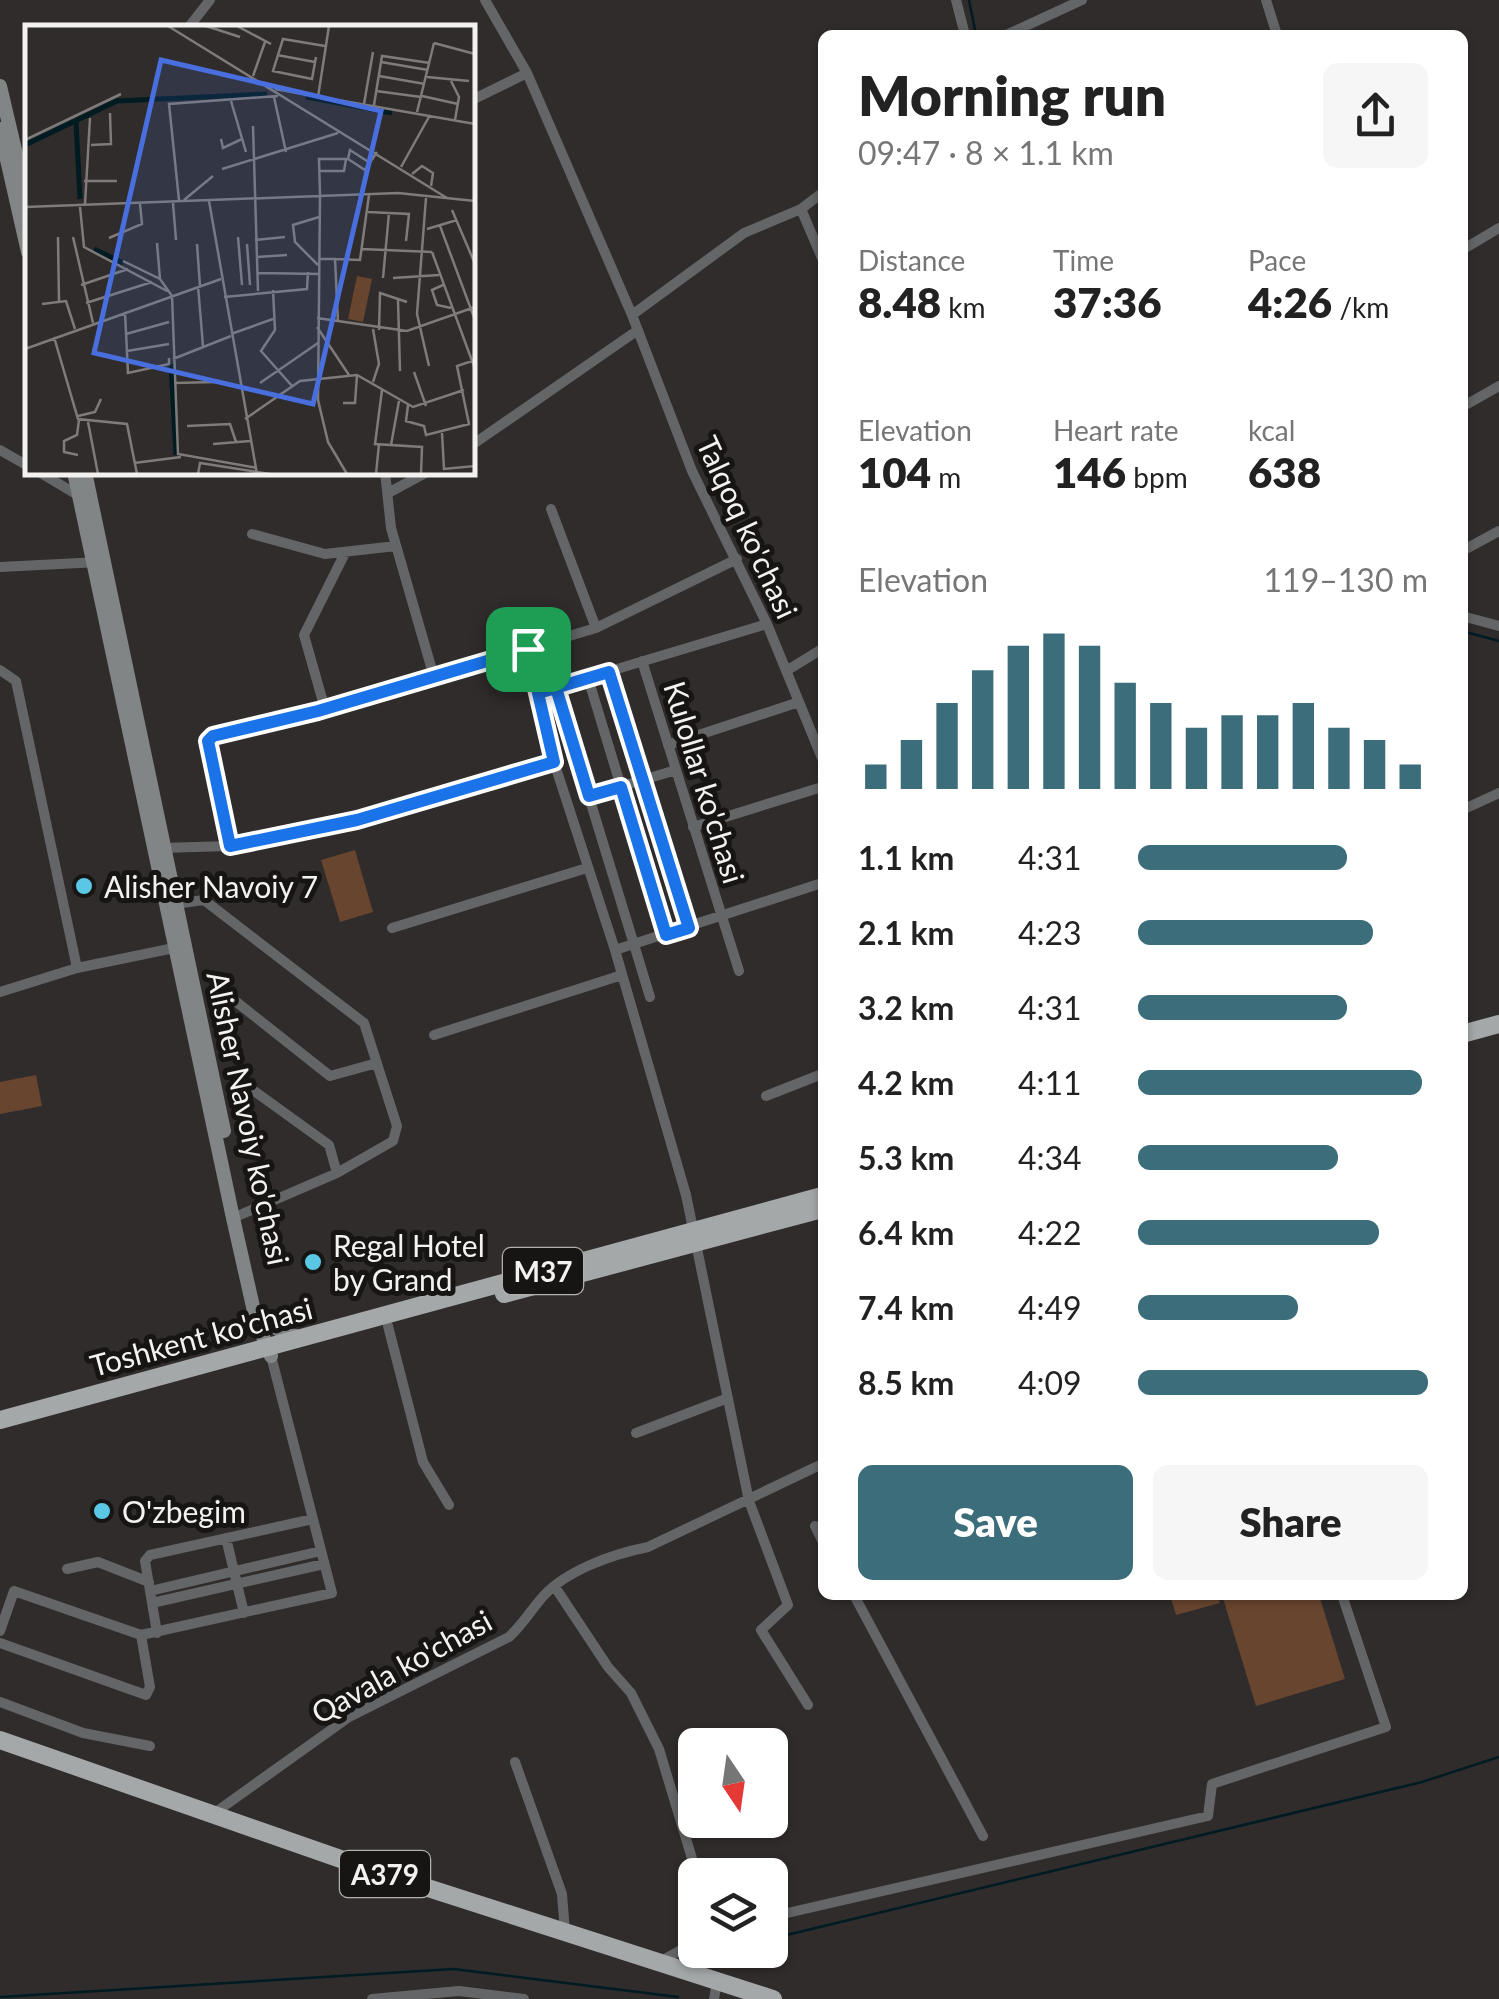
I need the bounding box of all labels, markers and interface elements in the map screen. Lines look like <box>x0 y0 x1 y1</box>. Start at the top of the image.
inset map <box>25 25 475 475</box>
text: Morning run <box>858 62 1166 128</box>
button: share <box>1323 63 1428 168</box>
text: 09:47 · 8 × 1.1 km <box>858 133 1114 172</box>
text: Distance <box>858 243 965 277</box>
text: Time <box>1053 243 1114 277</box>
text: Pace <box>1248 243 1306 277</box>
text: 8.48 <box>858 277 941 327</box>
text: 37:36 <box>1053 277 1162 327</box>
text: 4:26 <box>1248 277 1332 327</box>
text: km <box>941 290 986 324</box>
text: /km <box>1332 290 1389 324</box>
text: Elevation <box>858 413 972 447</box>
text: Heart rate <box>1053 413 1179 447</box>
text: kcal <box>1248 413 1295 447</box>
street label: Talqoq ko'chasi <box>690 430 806 624</box>
text: 104 <box>858 447 931 497</box>
text: 146 <box>1053 447 1126 497</box>
text: 638 <box>1248 447 1321 497</box>
text: m <box>931 460 961 494</box>
text: bpm <box>1126 460 1188 494</box>
text: Elevation <box>858 560 988 599</box>
text: 119–130 m <box>1264 560 1428 599</box>
pin <box>486 607 571 692</box>
icon: arrive <box>501 622 556 677</box>
street label: Kulollar ko'chasi <box>657 677 753 887</box>
text: 1.1 km <box>858 838 954 877</box>
text: 4:31 <box>1018 838 1082 877</box>
place label: Alisher Navoiy 7 <box>104 868 318 904</box>
marker: Alisher Navoiy 7 <box>73 875 95 897</box>
text: 2.1 km <box>858 913 954 952</box>
text: 4:23 <box>1018 913 1082 952</box>
street label: Alisher Navoiy ko'chasi <box>200 968 298 1268</box>
text: 3.2 km <box>858 988 954 1027</box>
text: 4:31 <box>1018 988 1082 1027</box>
text: 4.2 km <box>858 1063 954 1102</box>
text: 4:11 <box>1018 1063 1082 1102</box>
text: 5.3 km <box>858 1138 954 1177</box>
text: 4:34 <box>1018 1138 1082 1177</box>
text: 6.4 km <box>858 1213 954 1252</box>
text: 4:22 <box>1018 1213 1082 1252</box>
place label: Regal Hotel by Grand <box>333 1227 485 1297</box>
road number: M37 <box>503 1248 583 1294</box>
marker: Regal Hotel by Grand <box>302 1251 324 1273</box>
text: 7.4 km <box>858 1288 954 1327</box>
text: 4:49 <box>1018 1288 1082 1327</box>
street label: Toshkent ko'chasi <box>86 1289 316 1383</box>
text: 8.5 km <box>858 1363 954 1402</box>
text: 4:09 <box>1018 1363 1082 1402</box>
button: Save <box>858 1465 1133 1580</box>
button: Share <box>1153 1465 1428 1580</box>
place label: O'zbegim <box>122 1493 246 1529</box>
marker: O'zbegim <box>91 1500 113 1522</box>
street label: Qavala ko'chasi <box>305 1602 497 1730</box>
north arrow <box>678 1728 788 1838</box>
map controls <box>678 1728 788 1968</box>
road number: A379 <box>340 1851 430 1897</box>
button: layers <box>678 1858 788 1968</box>

